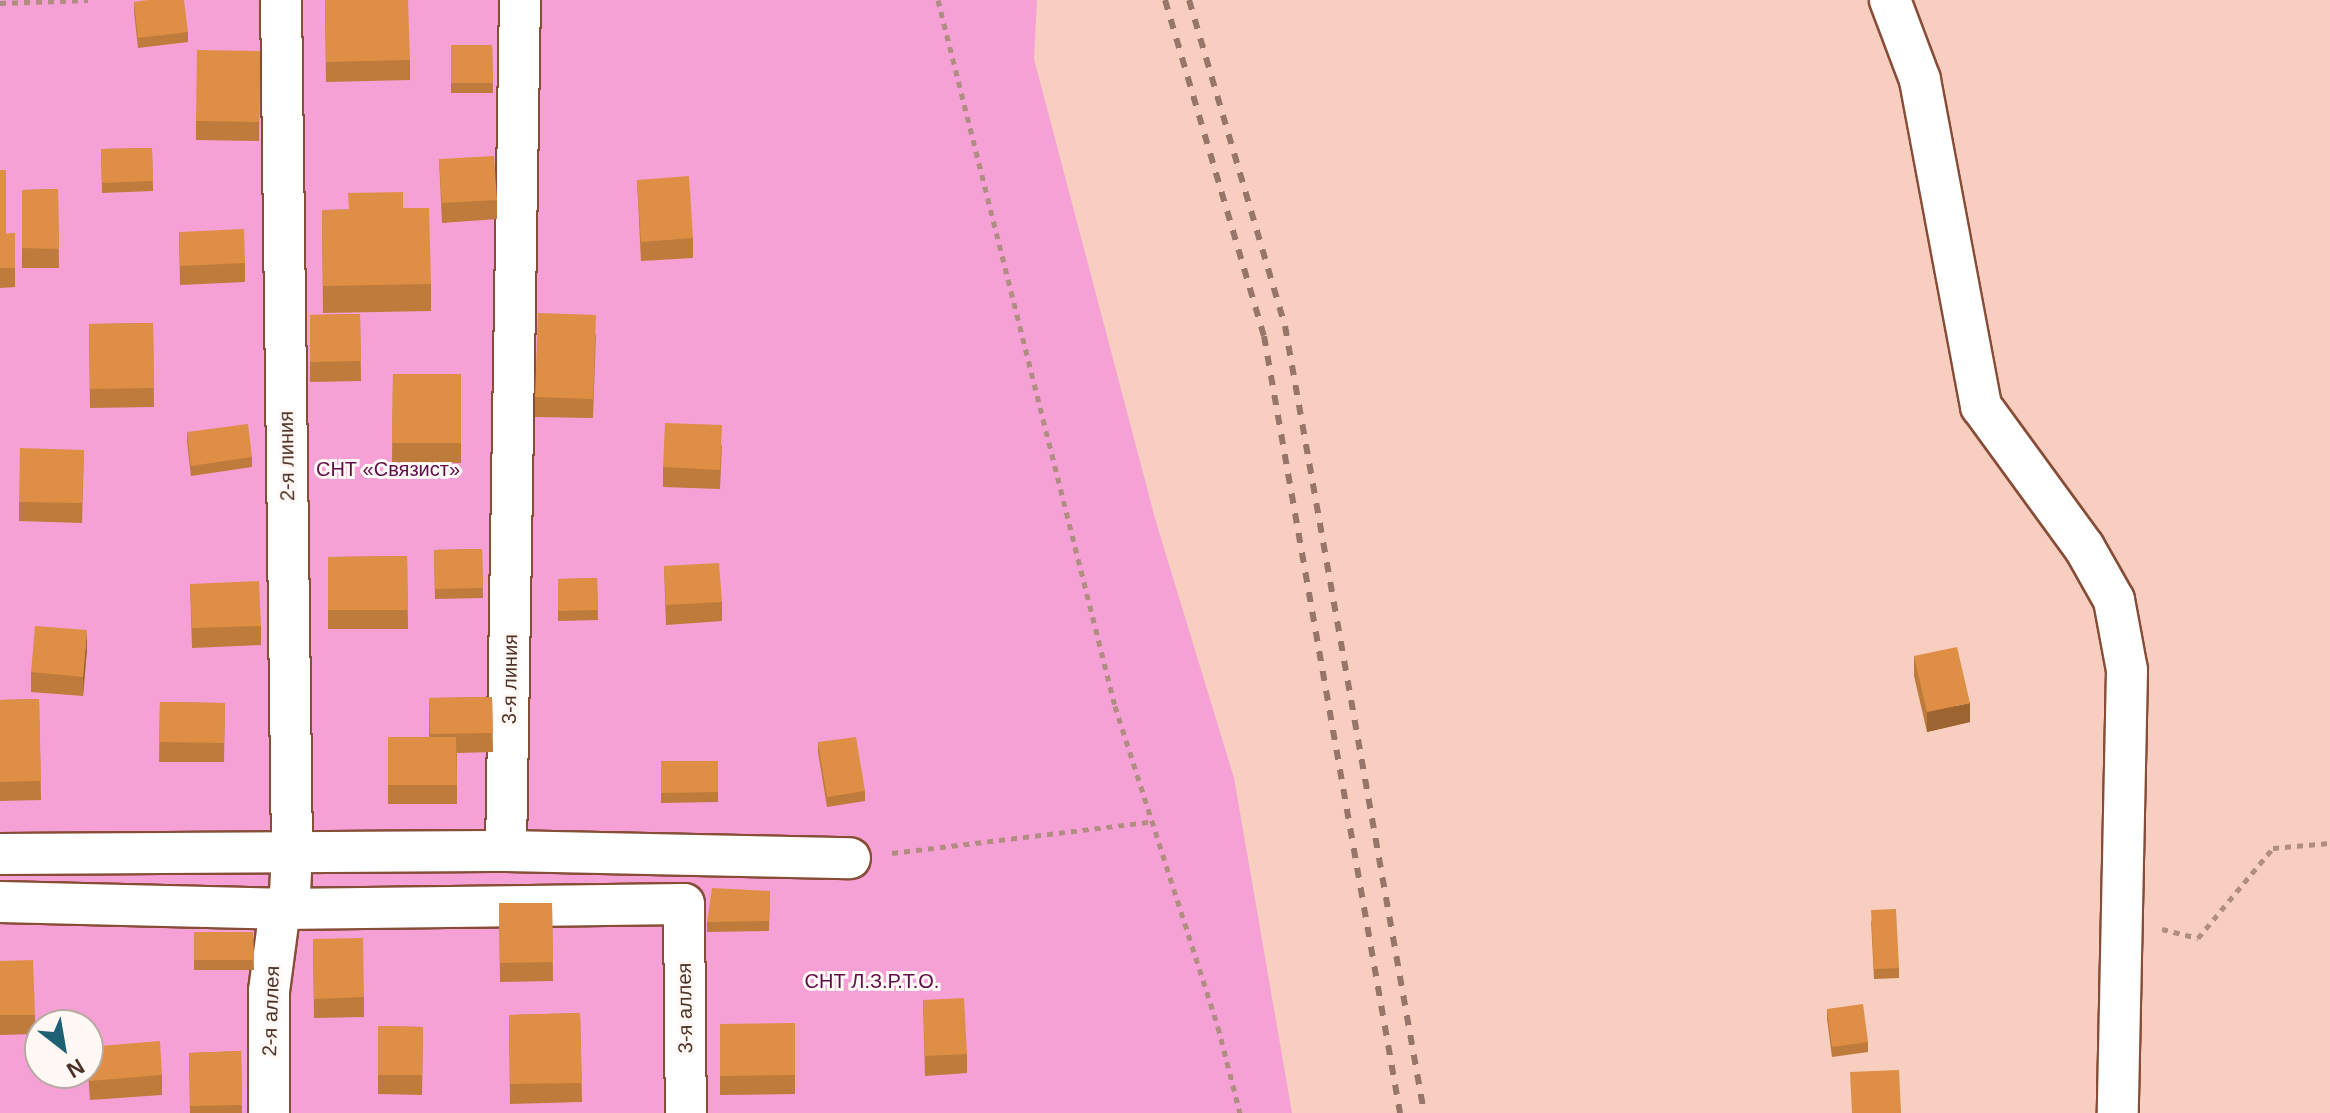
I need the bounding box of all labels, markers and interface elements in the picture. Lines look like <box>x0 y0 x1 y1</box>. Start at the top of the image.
street label: 2-я линия <box>274 411 300 501</box>
park label: СНТ «Связист» <box>316 457 460 481</box>
street label: 3-я линия <box>497 634 523 724</box>
street label: 3-я аллея <box>672 963 698 1053</box>
street label: 2-я аллея <box>257 965 285 1057</box>
park label: СНТ Л.З.Р.Т.О. <box>805 969 939 993</box>
north arrow <box>24 1009 104 1089</box>
text: N <box>62 1053 89 1083</box>

